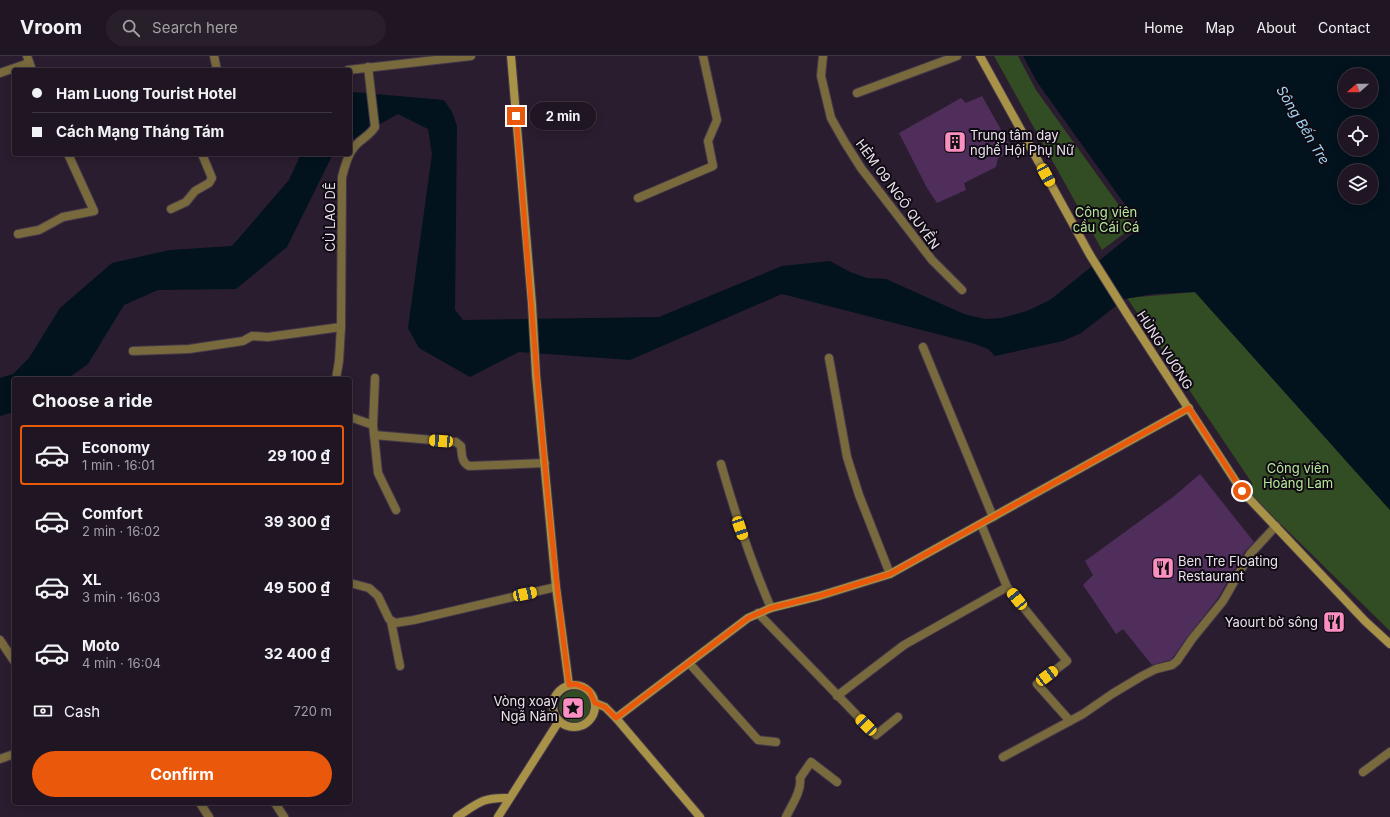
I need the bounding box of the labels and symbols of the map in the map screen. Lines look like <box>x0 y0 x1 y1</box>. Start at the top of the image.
north arrow <box>1338 68 1378 108</box>
water label: Sông Bến Tre <box>1273 82 1334 167</box>
callout: 2 min <box>530 102 596 130</box>
route end <box>507 107 525 125</box>
place label: Trung tâm dạy nghề Hội Phụ Nữ <box>970 127 1074 158</box>
building icon: Trung tâm dạy nghề Hội Phụ Nữ <box>942 129 968 155</box>
street label: HẺM 09 NGÔ QUYỀN <box>853 135 945 252</box>
car <box>1035 162 1057 188</box>
street label: CÙ LAO DÊ <box>322 182 338 252</box>
park label: Công viên cầu Cái Cá <box>1073 204 1139 235</box>
street label: HÙNG VƯƠNG <box>1134 308 1196 392</box>
car <box>429 434 453 448</box>
park label: Công viên Hoàng Lam <box>1263 460 1333 491</box>
route start <box>1233 482 1251 500</box>
car <box>730 515 750 541</box>
place label: Ben Tre Floating Restaurant <box>1178 553 1278 584</box>
restaurant icon: Ben Tre Floating Restaurant <box>1150 555 1176 581</box>
car <box>512 586 538 602</box>
car <box>1005 586 1029 612</box>
restaurant icon: Yaourt bờ sông <box>1321 609 1347 635</box>
place label: Yaourt bờ sông <box>1225 614 1318 630</box>
car <box>1034 664 1060 688</box>
place label: Vòng xoay Ngã Năm <box>493 693 558 724</box>
place icon: Vòng xoay Ngã Năm <box>560 695 586 721</box>
car <box>853 712 879 738</box>

